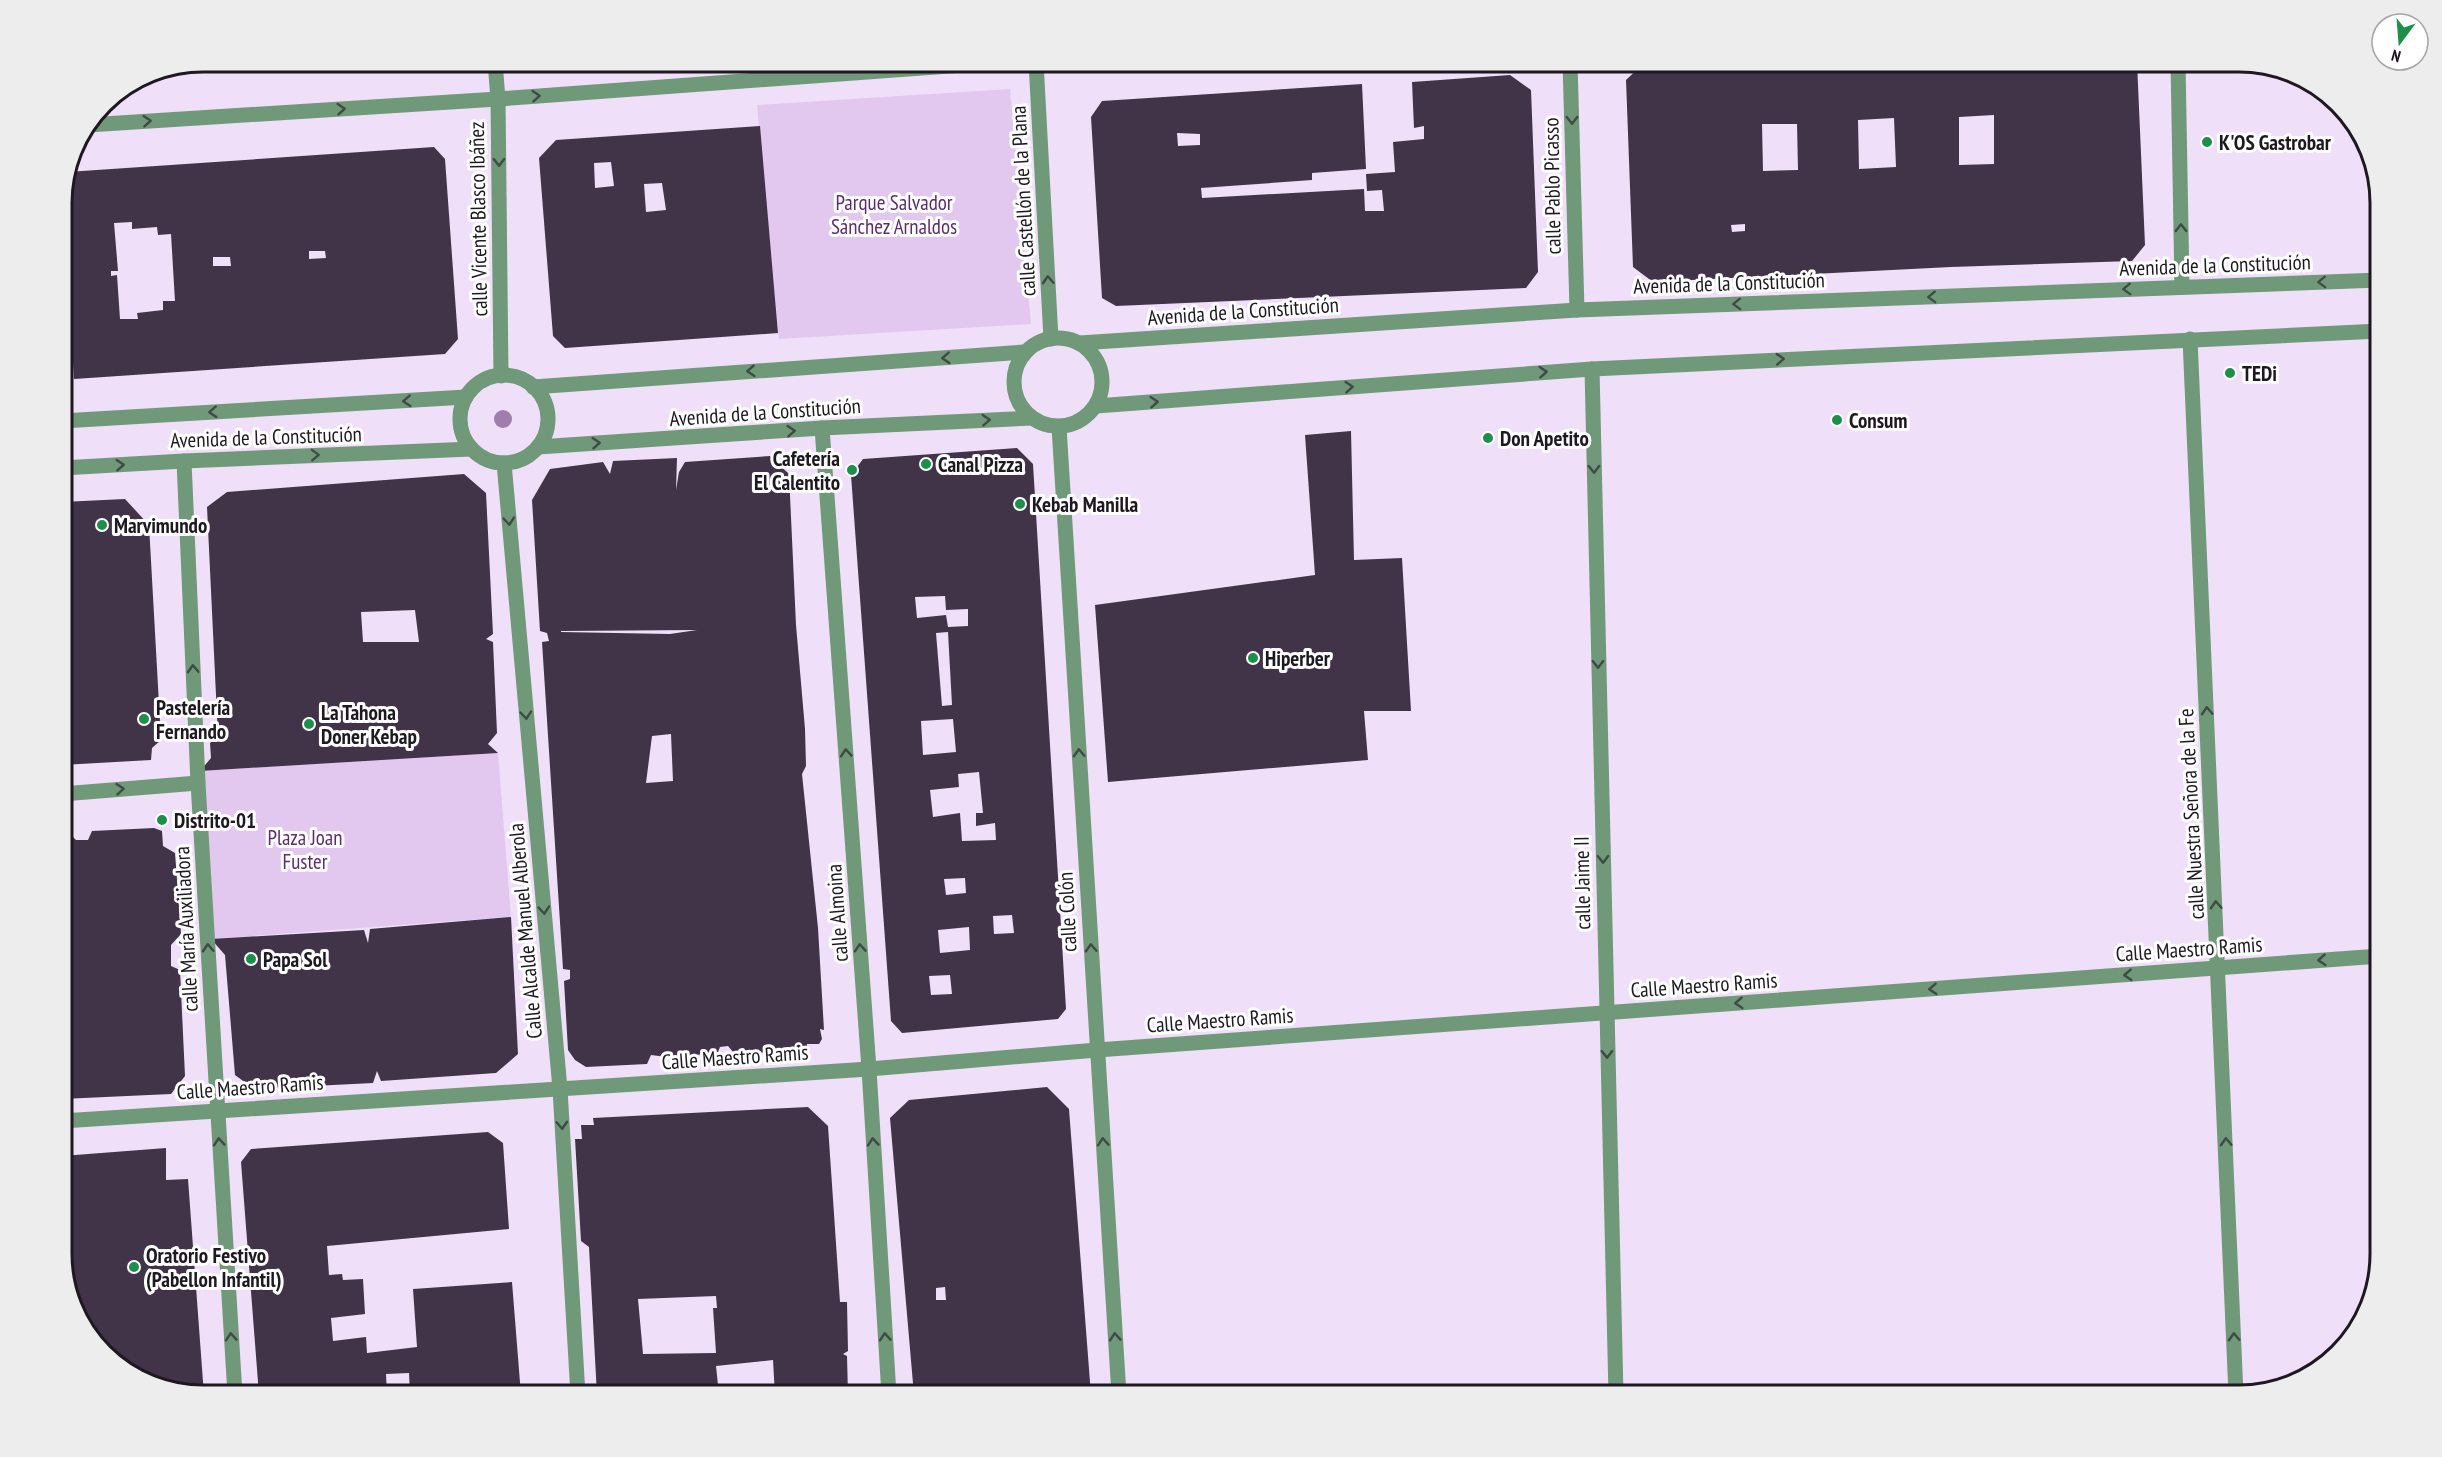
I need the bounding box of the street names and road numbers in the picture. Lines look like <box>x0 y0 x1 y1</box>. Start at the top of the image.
street label: calle Castellón de la Plana <box>1005 105 1041 297</box>
street label: calle Pablo Picasso <box>1537 117 1567 255</box>
street label: calle Vicente Blasco Ibáñez <box>463 121 493 317</box>
street label: Avenida de la Constitución <box>2119 248 2311 282</box>
street label: Avenida de la Constitución <box>1633 266 1825 300</box>
street label: Avenida de la Constitución <box>1146 291 1340 331</box>
street label: Avenida de la Constitución <box>668 392 862 432</box>
street label: Avenida de la Constitución <box>170 420 362 454</box>
street label: calle Nuestra Señora de la Fe <box>2172 708 2210 920</box>
street label: Calle Alcalde Manuel Alberola <box>502 822 548 1040</box>
street label: calle Jaime II <box>1568 836 1596 930</box>
street label: calle María Auxiliadora <box>168 846 204 1012</box>
street label: calle Almoina <box>820 863 854 963</box>
street label: calle Colón <box>1051 871 1083 953</box>
street label: Calle Maestro Ramis <box>2115 930 2263 968</box>
street label: Calle Maestro Ramis <box>1630 966 1778 1004</box>
street label: Calle Maestro Ramis <box>1146 1001 1294 1039</box>
street label: Calle Maestro Ramis <box>661 1038 809 1076</box>
street label: Calle Maestro Ramis <box>176 1068 324 1106</box>

